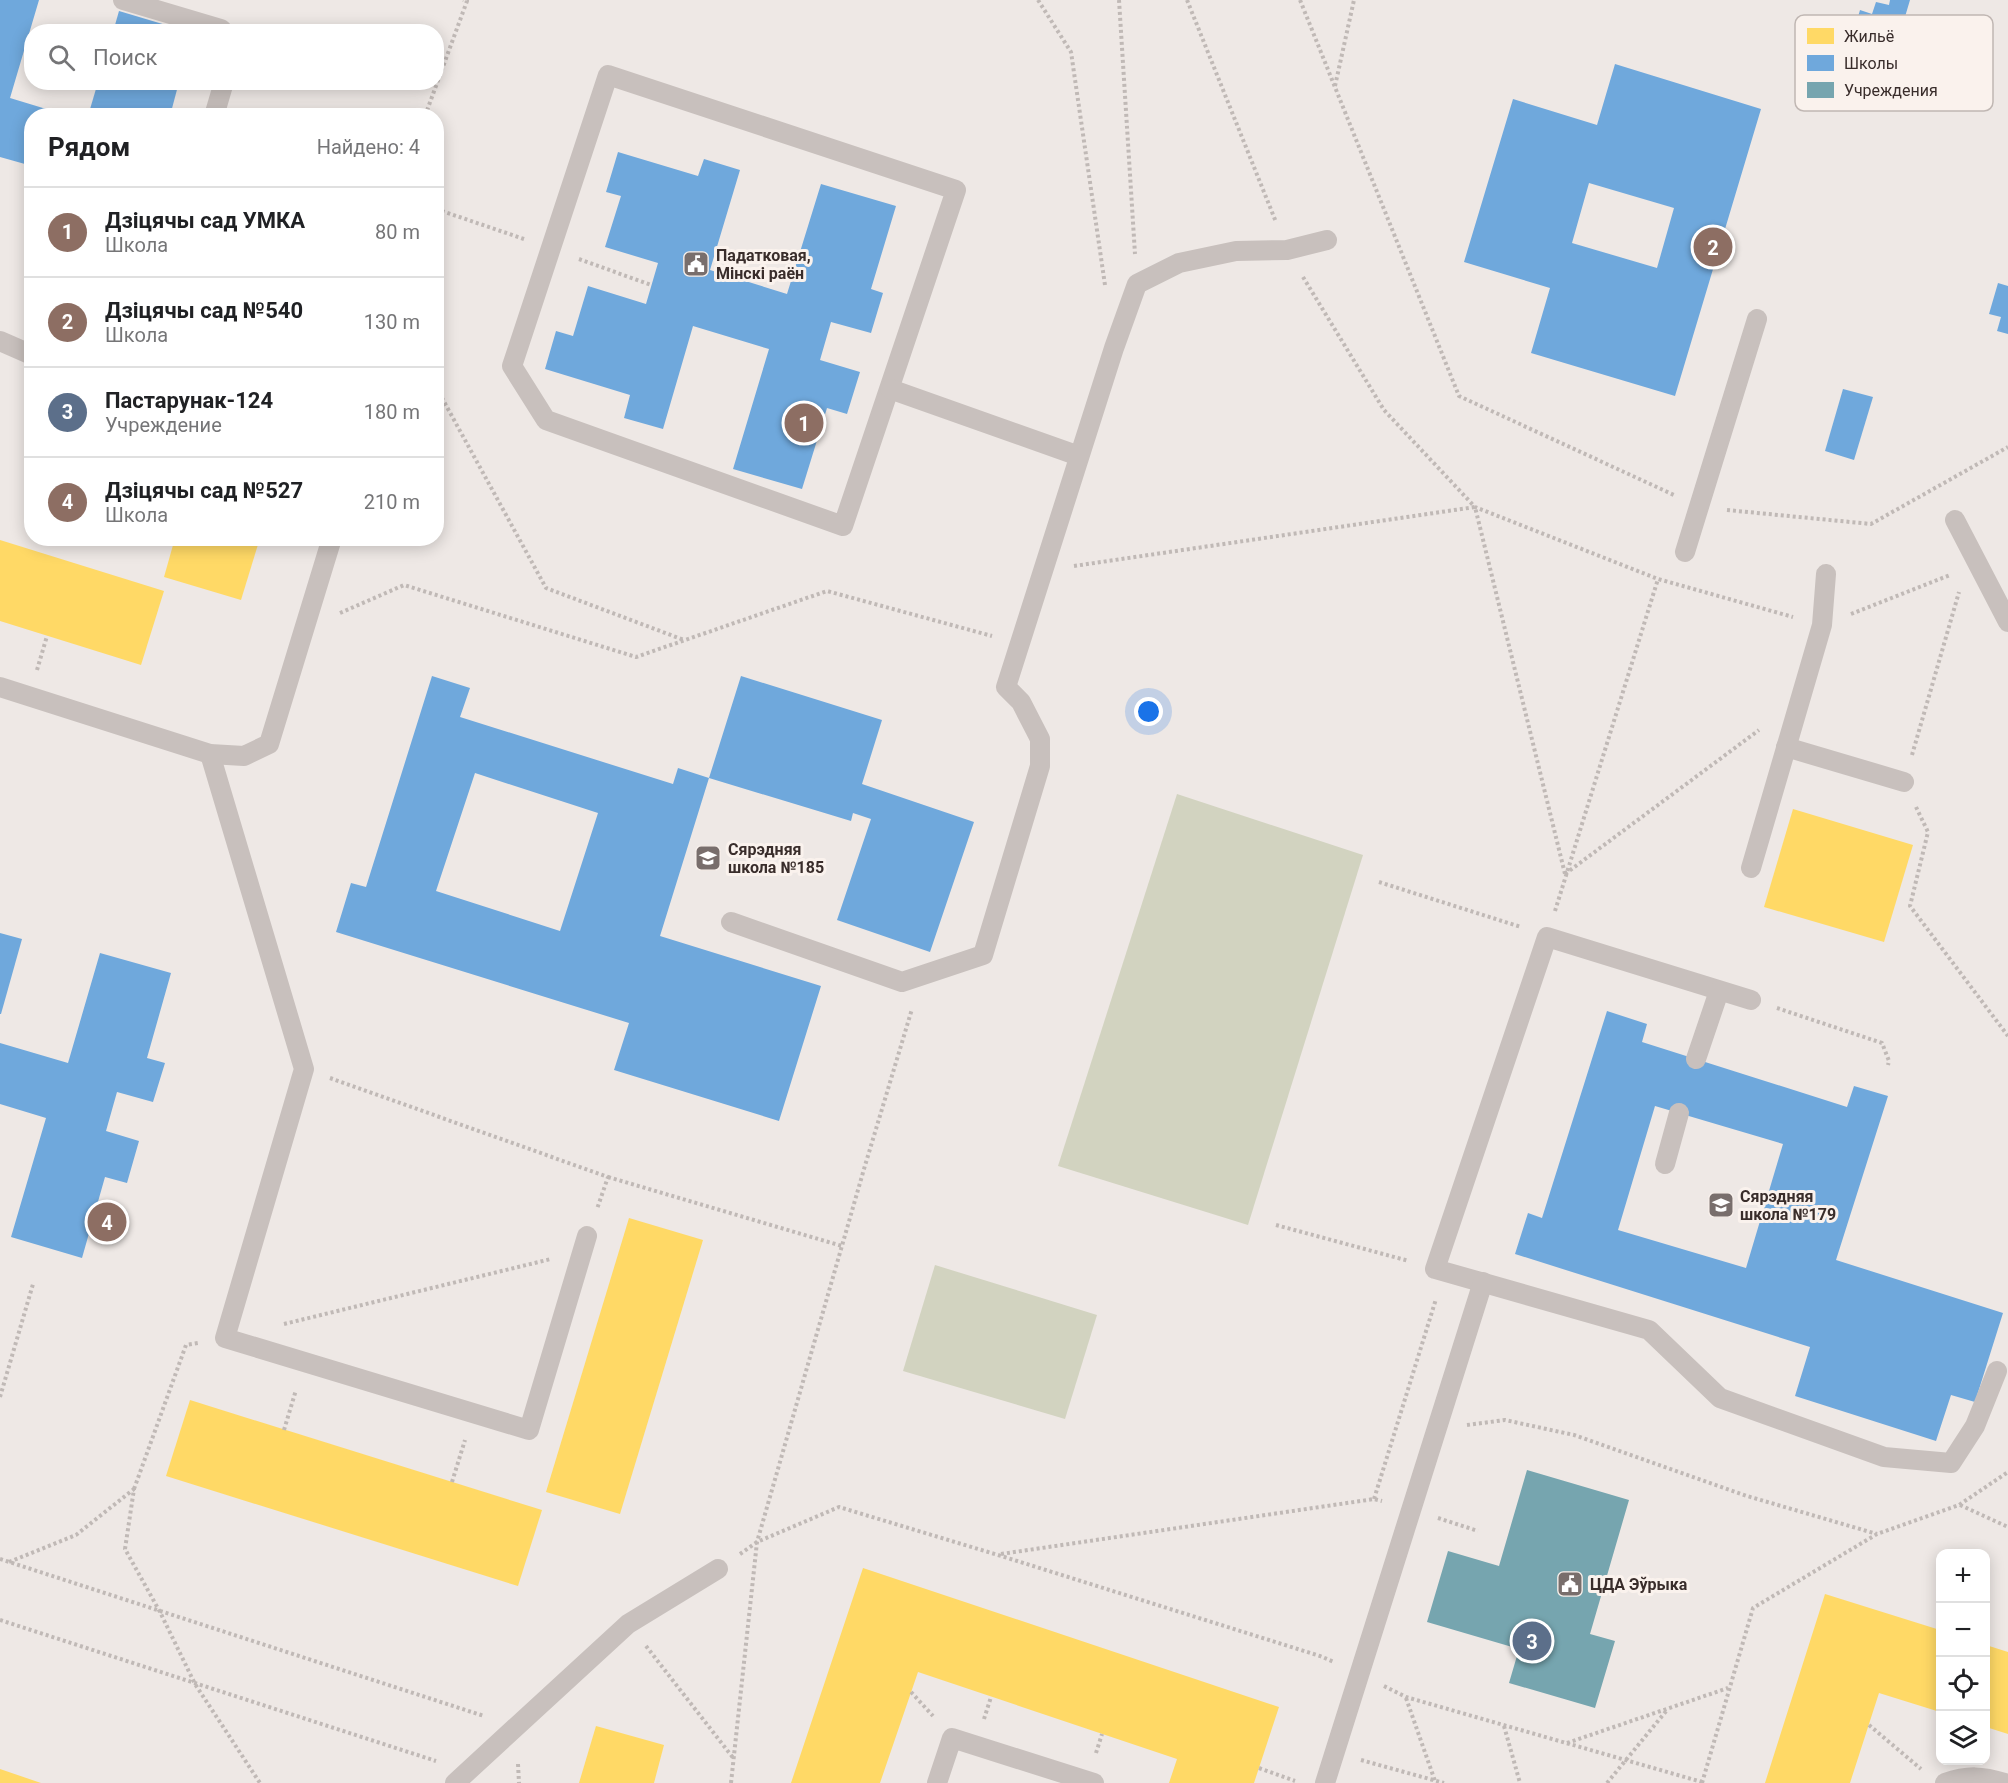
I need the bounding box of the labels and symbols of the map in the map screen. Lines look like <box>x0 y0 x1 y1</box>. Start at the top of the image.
legend <box>1795 15 1993 111</box>
text: Жильё <box>1844 27 1894 46</box>
text: Школы <box>1844 54 1898 73</box>
text: Учреждения <box>1844 81 1938 100</box>
pin: 2 <box>1694 224 1732 270</box>
place label: Падатковая, Мінскі раён <box>716 246 811 283</box>
public building icon: Падатковая, Мінскі раён <box>681 249 711 279</box>
pin: 1 <box>784 400 824 446</box>
your location <box>1134 697 1163 726</box>
place label: Сярэдняя школа №185 <box>728 840 824 877</box>
school or university icon: Сярэдняя школа №185 <box>693 843 723 873</box>
place label: Сярэдняя школа №179 <box>1740 1187 1836 1224</box>
school or university icon: Сярэдняя школа №179 <box>1706 1190 1736 1220</box>
pin: 4 <box>88 1200 126 1244</box>
public building icon: ЦДА Эўрыка <box>1555 1569 1585 1599</box>
place label: ЦДА Эўрыка <box>1590 1575 1688 1594</box>
pin: 3 <box>1512 1618 1552 1664</box>

